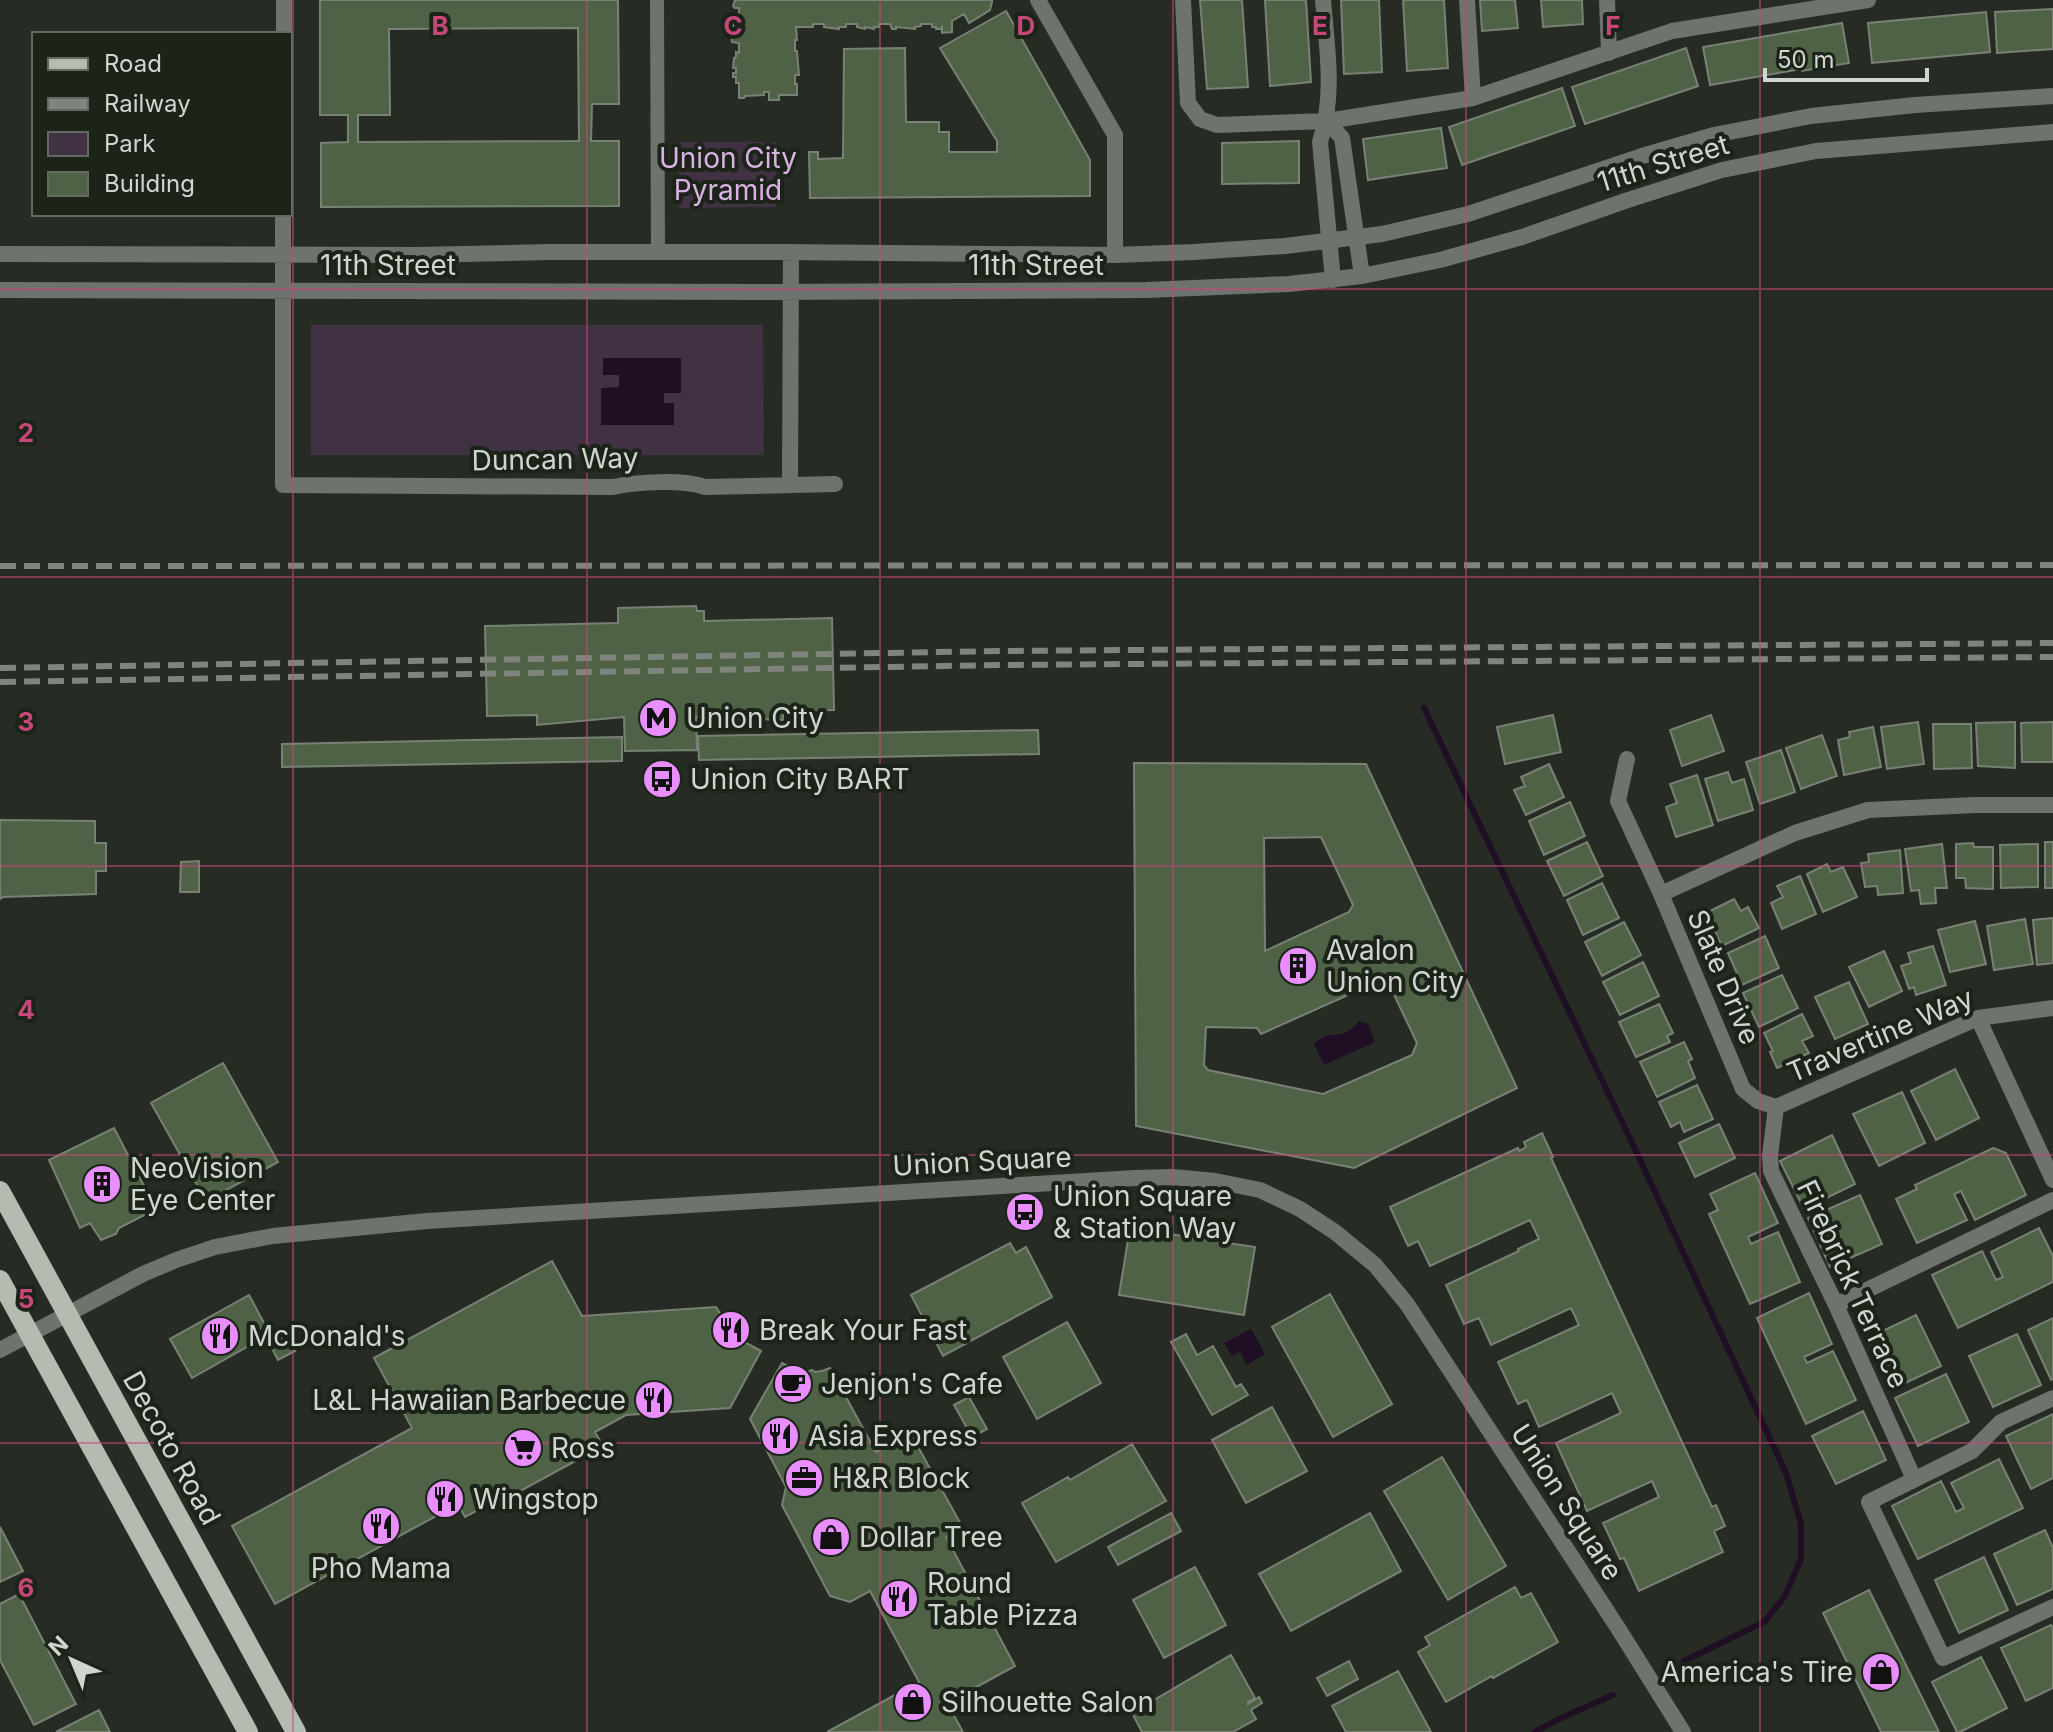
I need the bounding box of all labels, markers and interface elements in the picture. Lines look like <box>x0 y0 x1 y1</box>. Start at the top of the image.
text: B <box>431 10 449 41</box>
text: C <box>723 10 743 41</box>
text: D <box>1017 10 1035 41</box>
text: E <box>1312 10 1328 41</box>
text: F <box>1605 10 1621 41</box>
legend <box>32 32 292 216</box>
scale bar <box>1765 32 1927 82</box>
text: 50 m <box>1777 45 1835 74</box>
text: Road <box>104 49 162 78</box>
text: Railway <box>104 89 191 118</box>
street label: 11th Street <box>1593 127 1733 199</box>
text: Park <box>104 129 155 158</box>
park label: Union City Pyramid <box>659 141 797 207</box>
text: Building <box>104 169 195 198</box>
street label: 11th Street <box>320 248 456 282</box>
street label: 11th Street <box>968 248 1104 282</box>
text: 2 <box>18 417 34 448</box>
street label: Duncan Way <box>471 441 639 477</box>
metro station icon: Union City <box>637 697 679 739</box>
place label: Union City <box>686 701 824 735</box>
text: 3 <box>18 706 34 737</box>
bus stop icon: Union City BART <box>641 758 683 800</box>
place label: Union City BART <box>690 762 910 796</box>
street label: Slate Drive <box>1680 905 1768 1049</box>
place label: Avalon Union City <box>1326 933 1464 999</box>
building icon: Avalon Union City <box>1277 945 1319 987</box>
street label: Travertine Way <box>1782 981 1978 1089</box>
text: 4 <box>17 994 35 1025</box>
street label: Union Square <box>892 1139 1072 1183</box>
place label: NeoVision Eye Center <box>130 1151 275 1217</box>
building icon: NeoVision Eye Center <box>81 1163 123 1205</box>
street label: Firebrick Terrace <box>1790 1175 1916 1393</box>
place label: Union Square & Station Way <box>1053 1179 1236 1245</box>
bus stop icon: Union Square & Station Way <box>1004 1191 1046 1233</box>
text: 5 <box>18 1283 34 1314</box>
restaurant icon: Break Your Fast <box>710 1309 752 1351</box>
place label: Break Your Fast <box>759 1313 967 1347</box>
restaurant icon: McDonald's <box>199 1315 241 1357</box>
place label: McDonald's <box>248 1319 406 1353</box>
cafe icon: Jenjon's Cafe <box>772 1363 814 1405</box>
street label: Decoto Road <box>116 1365 228 1531</box>
place label: Jenjon's Cafe <box>821 1367 1003 1401</box>
restaurant icon: L&L Hawaiian Barbecue <box>633 1379 675 1421</box>
place label: L&L Hawaiian Barbecue <box>312 1383 626 1417</box>
restaurant icon: Asia Express <box>759 1415 801 1457</box>
street label: Union Square <box>1504 1418 1630 1586</box>
place label: Asia Express <box>808 1419 978 1453</box>
supermarket icon: Ross <box>502 1427 544 1469</box>
place label: Ross <box>551 1431 615 1465</box>
office icon: H&R Block <box>783 1457 825 1499</box>
place label: H&R Block <box>832 1461 970 1495</box>
restaurant icon: Wingstop <box>424 1478 466 1520</box>
place label: Wingstop <box>473 1482 599 1516</box>
restaurant icon: Pho Mama <box>360 1505 402 1547</box>
shop icon: Dollar Tree <box>810 1516 852 1558</box>
place label: Dollar Tree <box>859 1520 1003 1554</box>
place label: Pho Mama <box>311 1551 451 1585</box>
place label: Round Table Pizza <box>927 1566 1078 1632</box>
text: 6 <box>18 1572 34 1603</box>
restaurant icon: Round Table Pizza <box>878 1578 920 1620</box>
north arrow <box>32 1620 112 1700</box>
text: N <box>43 1630 73 1661</box>
shop icon: America's Tire <box>1860 1651 1902 1693</box>
place label: America's Tire <box>1661 1655 1853 1689</box>
shop icon: Silhouette Salon <box>892 1681 934 1723</box>
place label: Silhouette Salon <box>941 1685 1154 1719</box>

